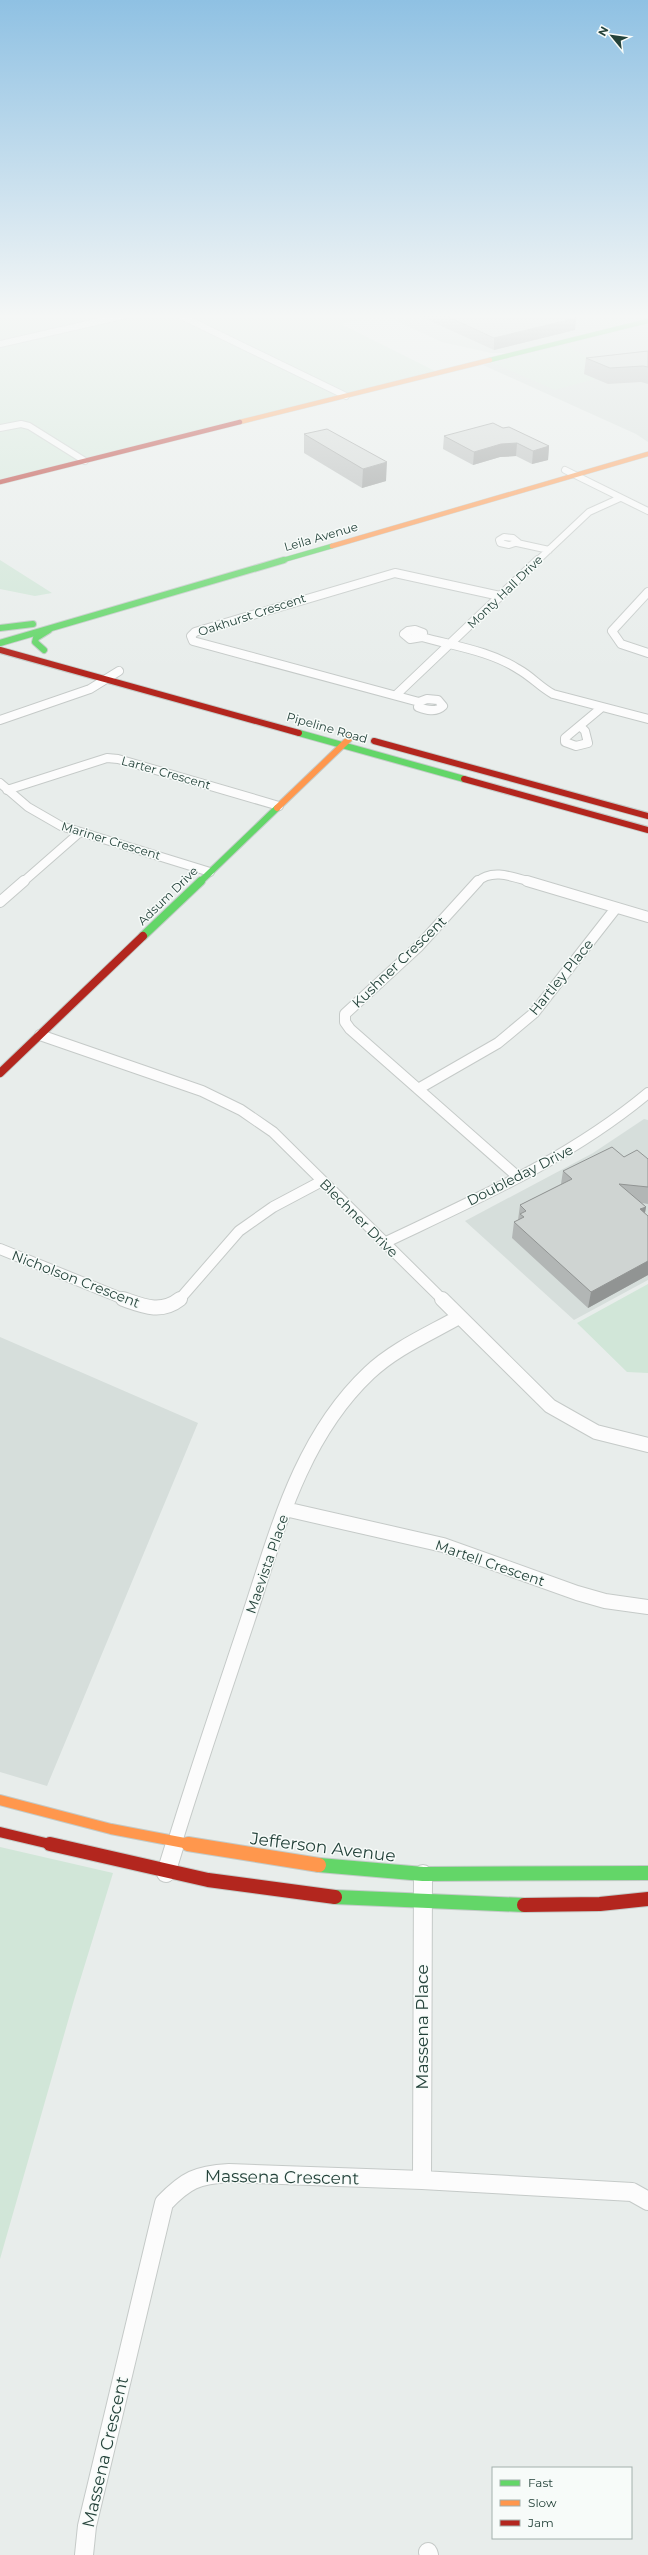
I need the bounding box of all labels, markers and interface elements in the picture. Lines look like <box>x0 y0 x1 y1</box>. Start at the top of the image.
north arrow <box>592 16 632 56</box>
text: N <box>595 24 612 38</box>
street label: Leila Avenue <box>282 519 360 554</box>
street label: Monty Hall Drive <box>464 552 545 631</box>
street label: Oakhurst Crescent <box>196 590 308 639</box>
street label: Pipeline Road <box>285 709 369 746</box>
street label: Larter Crescent <box>120 753 213 792</box>
street label: Mariner Crescent <box>60 818 163 863</box>
street label: Adsum Drive <box>134 863 201 928</box>
street label: Kushner Crescent <box>348 912 450 1012</box>
street label: Hartley Place <box>525 935 597 1019</box>
street label: Doubleday Drive <box>464 1140 576 1210</box>
street label: Blechner Drive <box>316 1175 402 1261</box>
street label: Nicholson Crescent <box>9 1246 143 1312</box>
street label: Maevista Place <box>242 1512 292 1616</box>
street label: Martell Crescent <box>433 1536 547 1590</box>
street label: Jefferson Avenue <box>248 1828 397 1866</box>
street label: Massena Place <box>412 1964 432 2090</box>
street label: Massena Crescent <box>205 2166 359 2188</box>
street label: Massena Crescent <box>78 2374 132 2529</box>
legend <box>492 2467 632 2539</box>
text: Fast <box>528 2475 553 2490</box>
text: Slow <box>528 2495 557 2510</box>
text: Jam <box>527 2515 554 2530</box>

